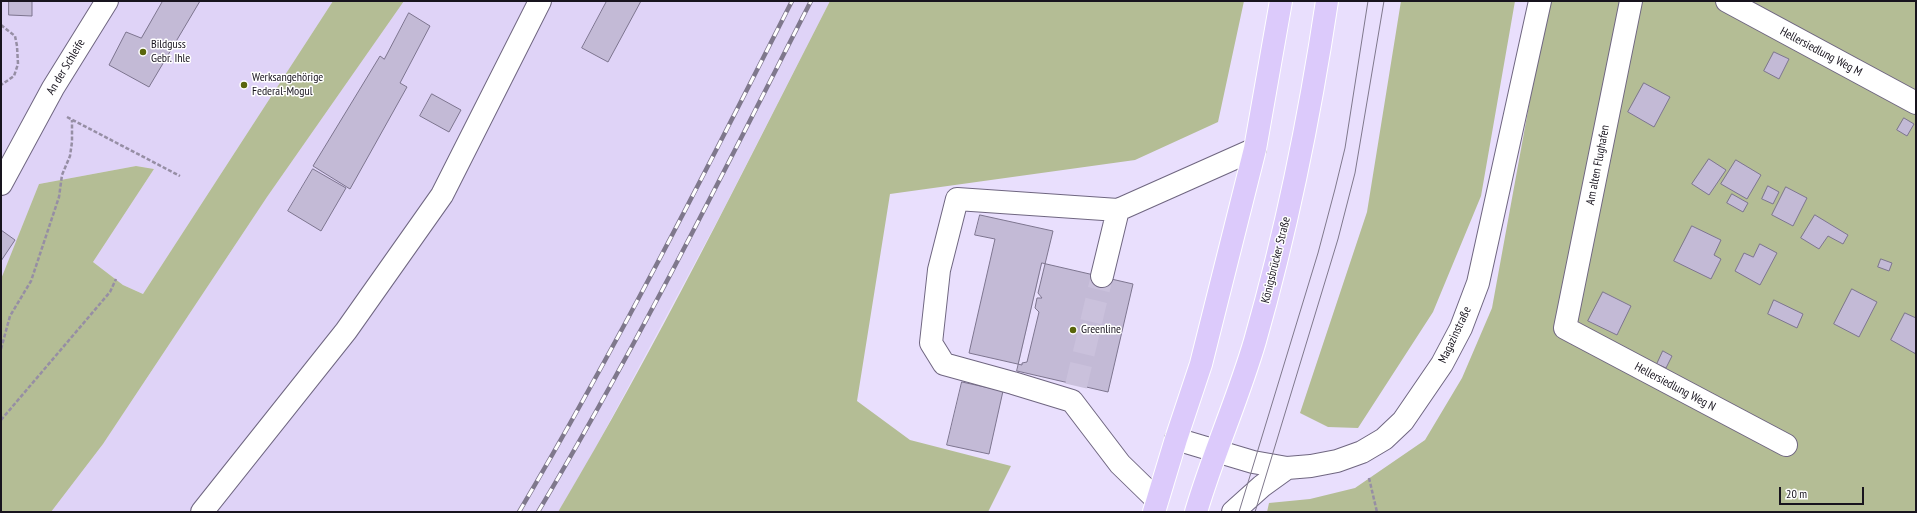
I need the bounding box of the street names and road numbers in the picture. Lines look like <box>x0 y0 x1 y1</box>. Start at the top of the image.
street label: Hellersiedlung Weg M <box>1777 24 1865 80</box>
street label: An der Schleife <box>44 37 88 97</box>
street label: Am alten Flughafen <box>1583 124 1613 206</box>
street label: Königsbrücker Straße <box>1258 215 1294 305</box>
street label: Magazinstraße <box>1436 304 1474 366</box>
street label: Hellersiedlung Weg N <box>1632 360 1718 414</box>

